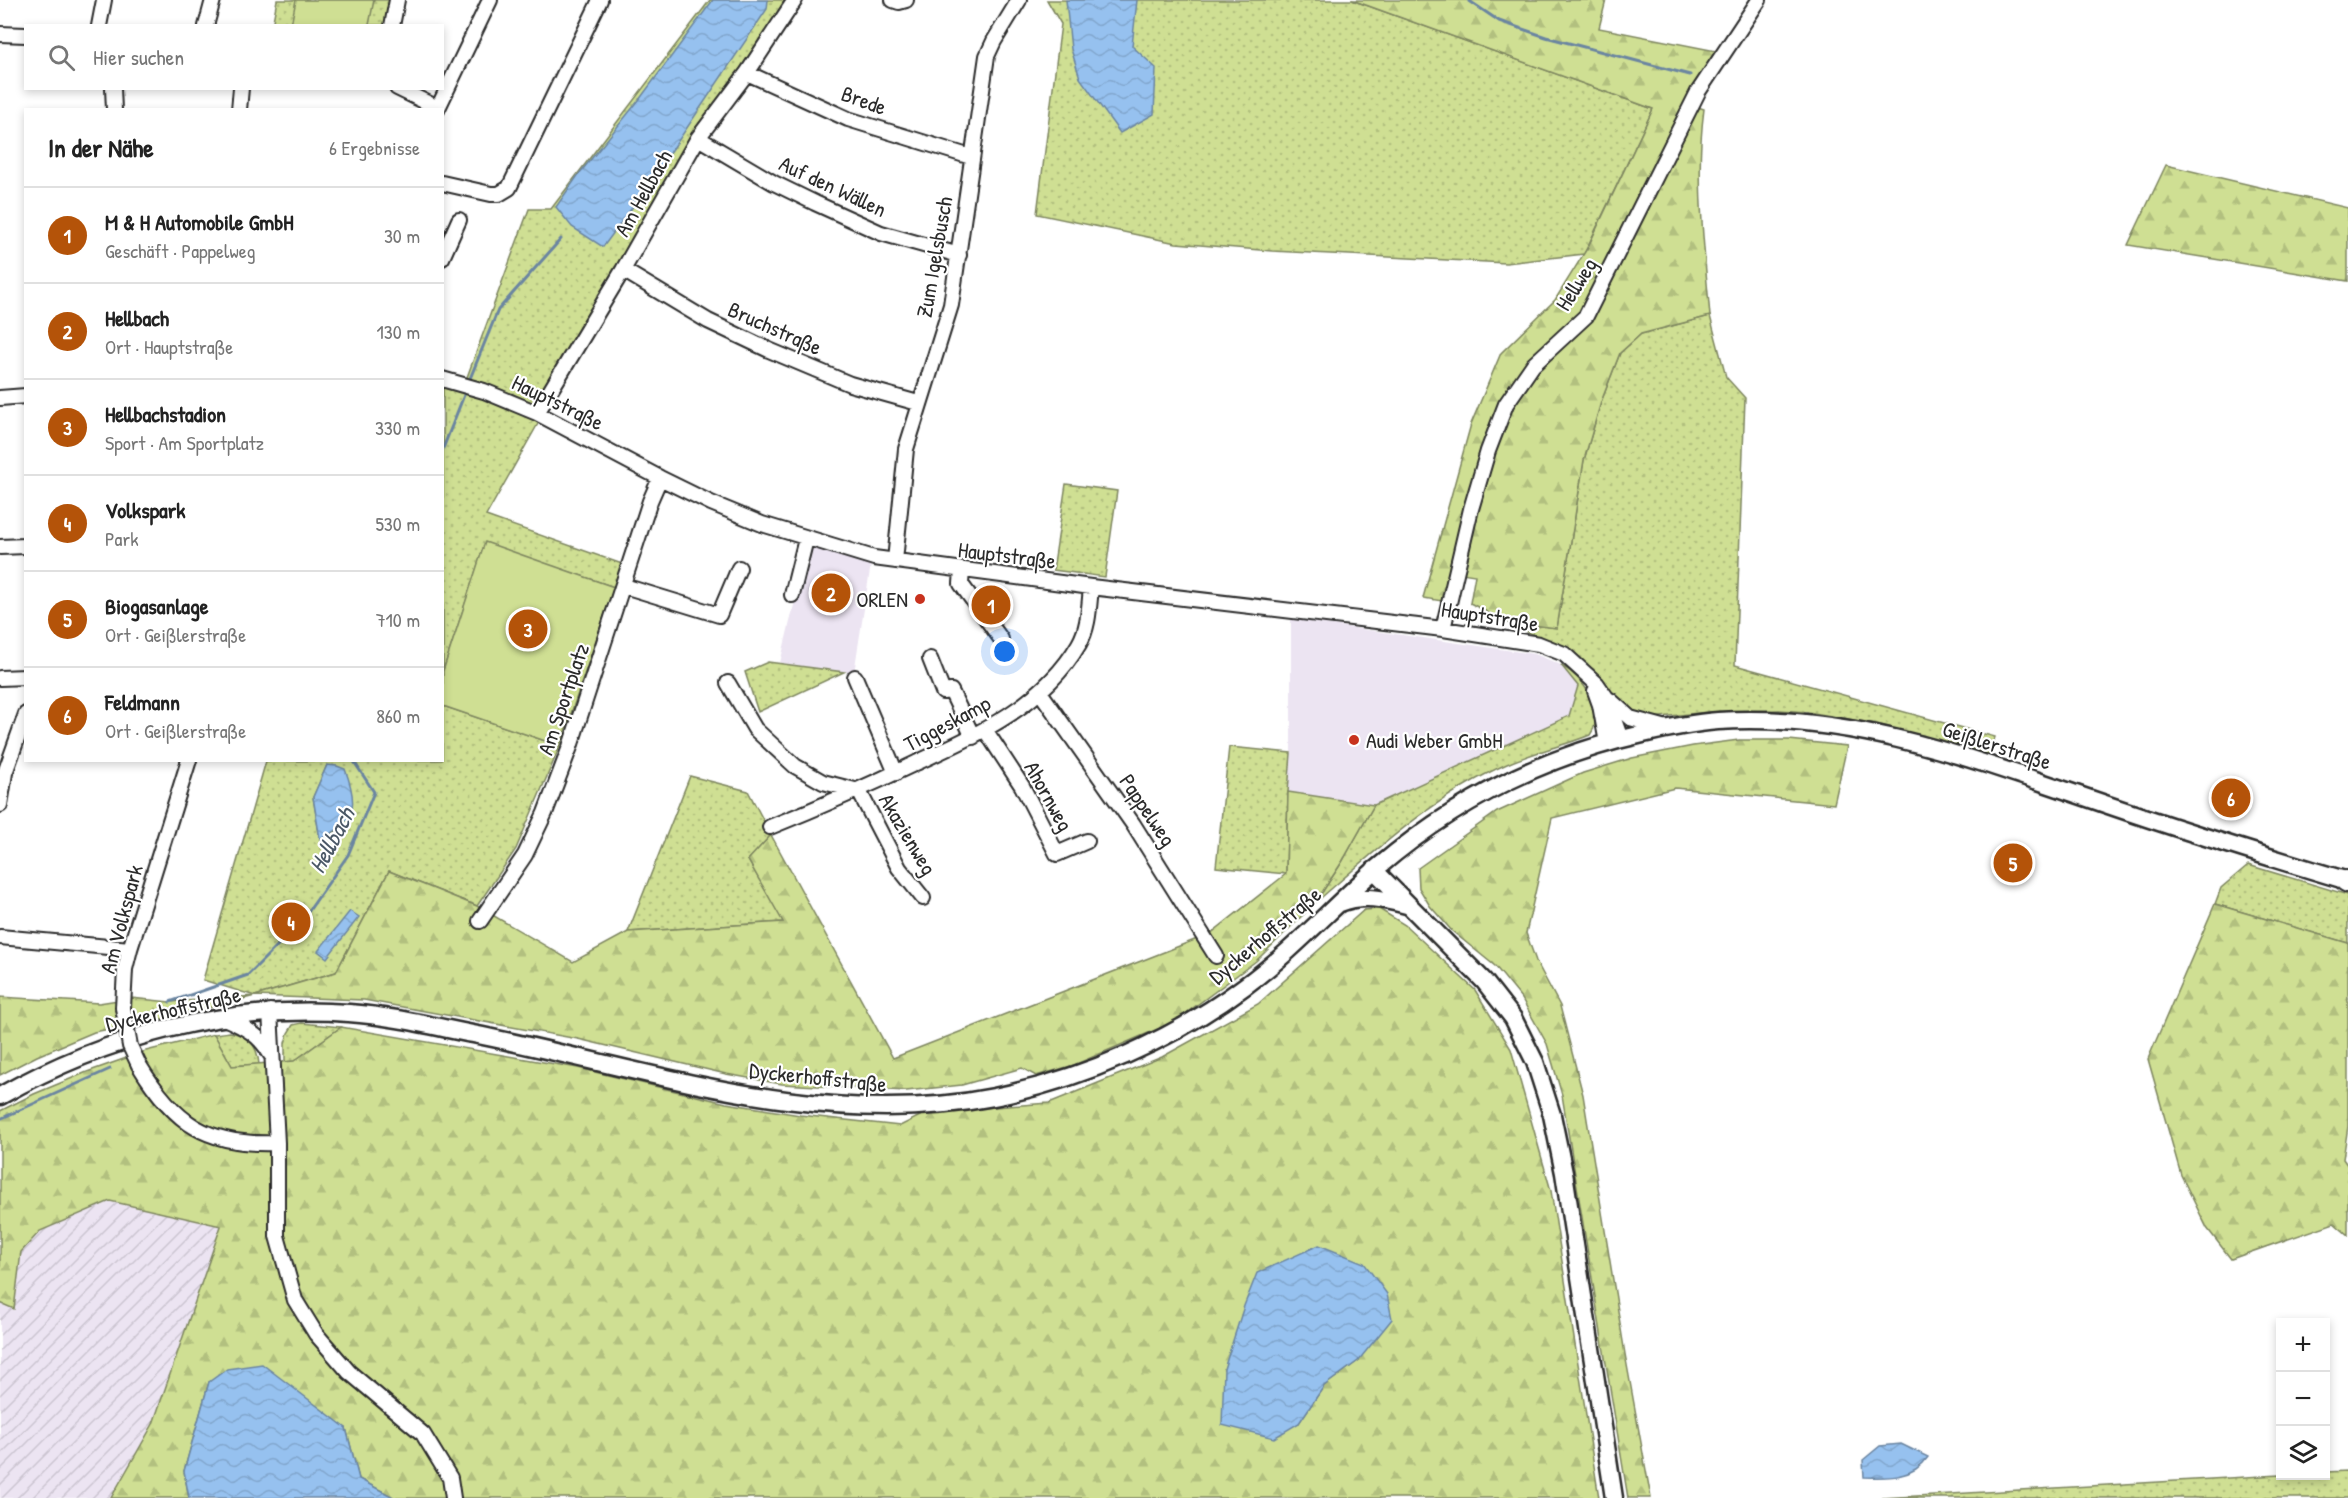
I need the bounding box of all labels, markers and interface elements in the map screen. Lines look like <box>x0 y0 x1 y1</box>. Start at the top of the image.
search box <box>24 24 444 90</box>
icon: search <box>45 41 78 74</box>
text: Hier suchen <box>93 42 184 72</box>
street label: Brede <box>837 78 891 122</box>
text: In der Nähe <box>48 130 154 165</box>
text: 6 Ergebnisse <box>329 134 420 161</box>
street label: Am Hellbach <box>607 144 679 242</box>
street label: Auf den Wällen <box>774 148 892 224</box>
street label: Zum Igelsbusch <box>909 194 959 320</box>
text: M & H Automobile GmbH <box>105 207 294 237</box>
text: 1 <box>64 222 71 249</box>
text: 30 m <box>384 222 420 249</box>
text: Geschäft · Pappelweg <box>105 237 256 264</box>
street label: Hellweg <box>1548 252 1604 316</box>
street label: Bruchstraße <box>723 294 827 362</box>
text: Hellbach <box>105 303 169 333</box>
text: 2 <box>63 318 72 345</box>
text: 130 m <box>377 318 420 345</box>
text: Ort · Hauptstraße <box>105 333 233 360</box>
street label: Hauptstraße <box>507 367 609 437</box>
text: Hellbachstadion <box>105 399 226 429</box>
text: 3 <box>63 414 72 441</box>
text: 330 m <box>375 414 420 441</box>
text: Sport · Am Sportplatz <box>105 429 264 456</box>
text: Volkspark <box>105 495 185 525</box>
text: 4 <box>64 510 71 537</box>
text: 530 m <box>375 510 420 537</box>
text: Park <box>105 525 138 552</box>
street label: Hauptstraße <box>956 534 1058 576</box>
pin: 2 <box>812 570 850 616</box>
pin: 1 <box>972 582 1010 628</box>
place label: ORLEN <box>856 584 908 614</box>
text: Biogasanlage <box>105 591 208 621</box>
marker: ORLEN <box>913 592 927 606</box>
street label: Hauptstraße <box>1439 594 1541 639</box>
text: 5 <box>63 606 72 633</box>
text: 710 m <box>376 606 420 633</box>
pin: 3 <box>508 606 548 652</box>
text: Ort · Geißlerstraße <box>105 621 246 648</box>
your location <box>990 637 1019 666</box>
street label: Am Sportplatz <box>530 639 596 759</box>
text: Feldmann <box>105 687 180 717</box>
street label: Tiggeskamp <box>898 687 996 758</box>
text: 6 <box>64 702 71 729</box>
text: 860 m <box>376 702 420 729</box>
street label: Geißlerstraße <box>1939 713 2055 777</box>
text: Ort · Geißlerstraße <box>105 717 246 744</box>
place label: Audi Weber GmbH <box>1366 725 1503 755</box>
marker: Audi Weber GmbH <box>1347 733 1361 747</box>
street label: Ahornweg <box>1017 755 1081 837</box>
street label: Pappelweg <box>1113 768 1183 852</box>
pin: 6 <box>2212 776 2250 820</box>
street label: Akazienweg <box>872 788 944 880</box>
water label: Hellbach <box>300 800 362 878</box>
pin: 5 <box>1994 840 2032 886</box>
street label: Am Volkspark <box>92 861 150 977</box>
street label: Dyckerhoffstraße <box>1203 879 1328 991</box>
pin: 4 <box>272 900 310 944</box>
street label: Dyckerhoffstraße <box>102 979 244 1039</box>
street label: Dyckerhoffstraße <box>748 1055 888 1099</box>
map controls <box>2276 1318 2330 1480</box>
button: + <box>2276 1318 2330 1372</box>
button: − <box>2276 1372 2330 1426</box>
button: layers <box>2276 1426 2330 1480</box>

